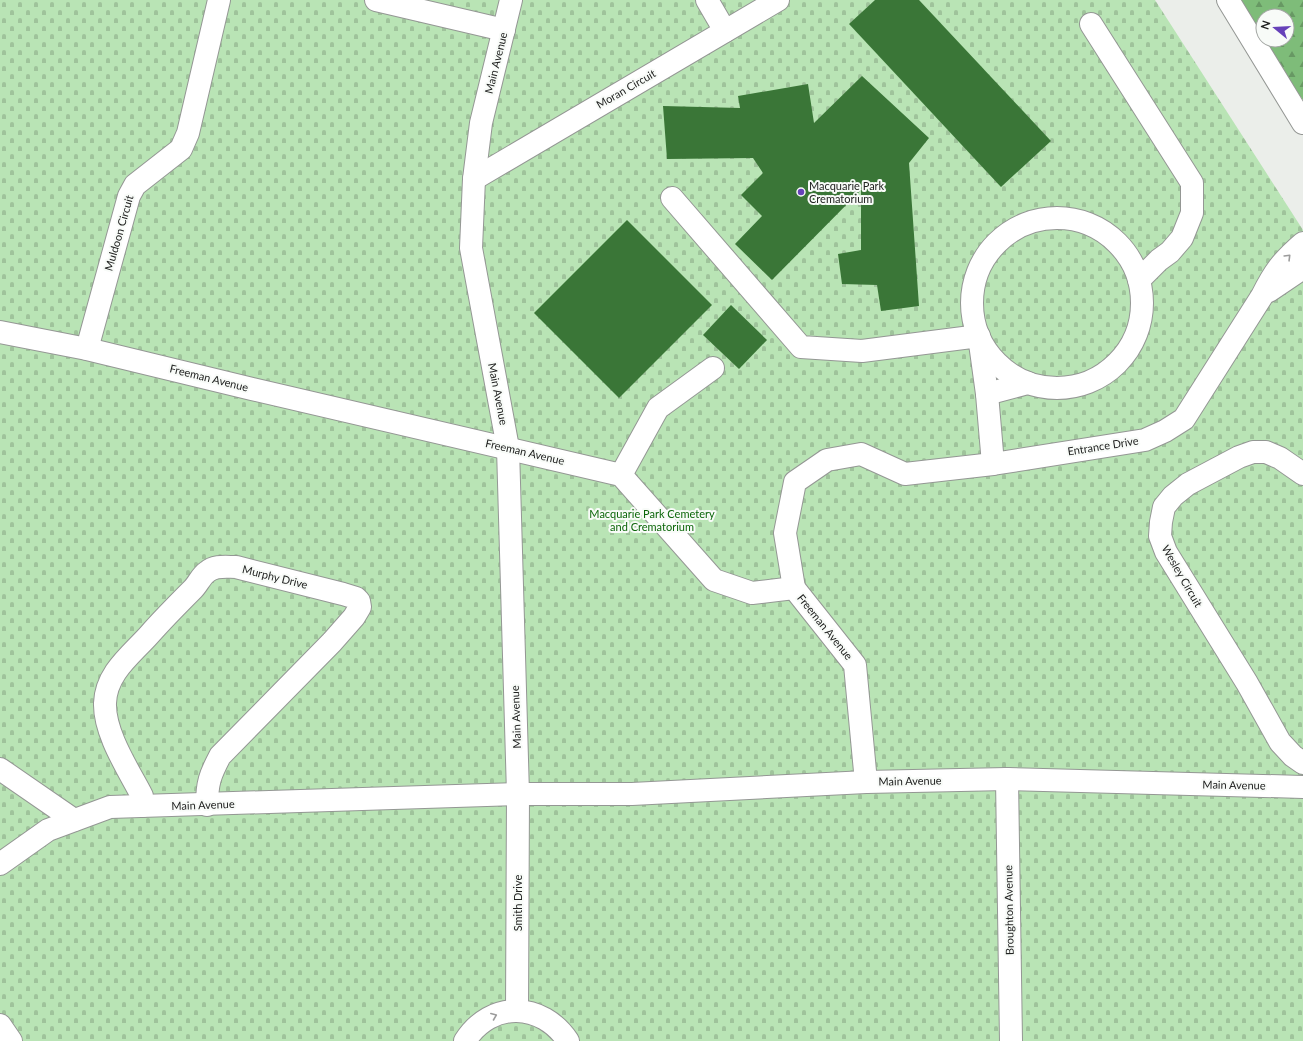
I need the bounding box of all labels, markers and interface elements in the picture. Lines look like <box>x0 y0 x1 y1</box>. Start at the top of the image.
north arrow <box>1255 8 1295 48</box>
text: N <box>1258 19 1273 31</box>
street label: Main Avenue <box>482 30 510 95</box>
street label: Moran Circuit <box>594 66 658 111</box>
place label: Macquarie Park Crematorium <box>809 179 885 205</box>
marker: Macquarie Park Crematorium <box>796 187 806 197</box>
street label: Muldoon Circuit <box>101 193 136 272</box>
one-way arrow <box>1283 254 1291 262</box>
street label: Freeman Avenue <box>168 361 250 394</box>
street label: Main Avenue <box>486 362 511 426</box>
street label: Entrance Drive <box>1066 433 1140 458</box>
street label: Freeman Avenue <box>484 436 566 467</box>
park label: Macquarie Park Cemetery and Crematorium <box>589 507 715 533</box>
street label: Wesley Circuit <box>1159 542 1205 609</box>
street label: Murphy Drive <box>241 562 309 591</box>
street label: Freeman Avenue <box>795 591 856 662</box>
street label: Main Avenue <box>508 685 523 749</box>
street label: Main Avenue <box>878 773 942 788</box>
street label: Main Avenue <box>1202 777 1266 792</box>
street label: Main Avenue <box>171 797 235 812</box>
street label: Broughton Avenue <box>1001 865 1016 955</box>
street label: Smith Drive <box>511 874 524 931</box>
one-way arrow <box>490 1012 497 1020</box>

